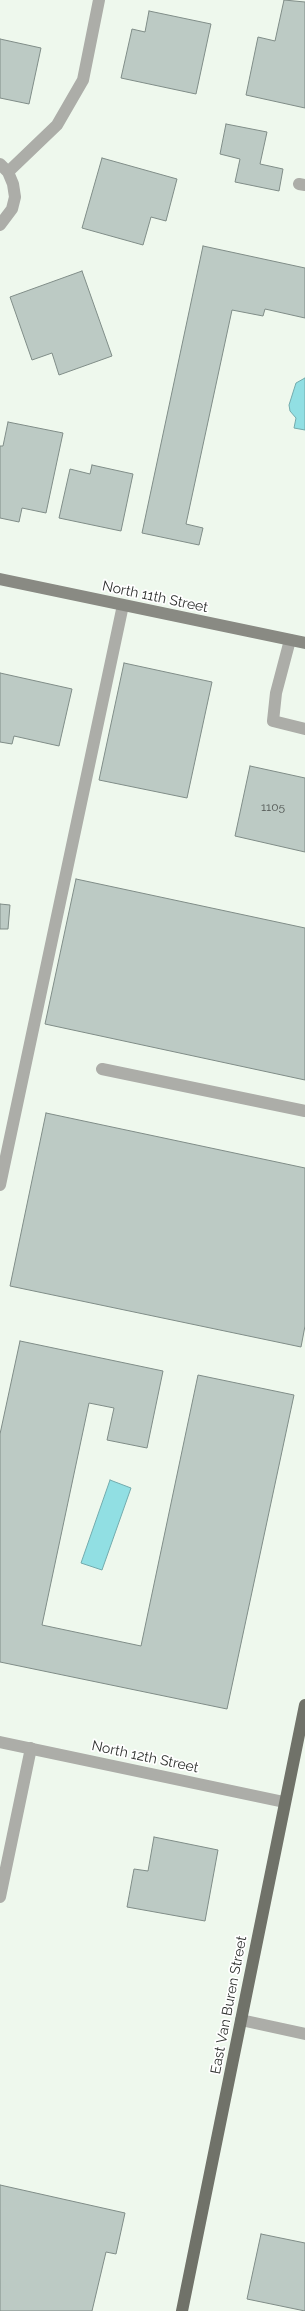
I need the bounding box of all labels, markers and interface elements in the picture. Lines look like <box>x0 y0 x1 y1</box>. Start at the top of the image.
street label: North 11th Street <box>101 578 209 616</box>
house number: 1105 <box>261 800 285 814</box>
street label: North 12th Street <box>90 1737 200 1777</box>
street label: East Van Buren Street <box>207 1935 251 2075</box>

